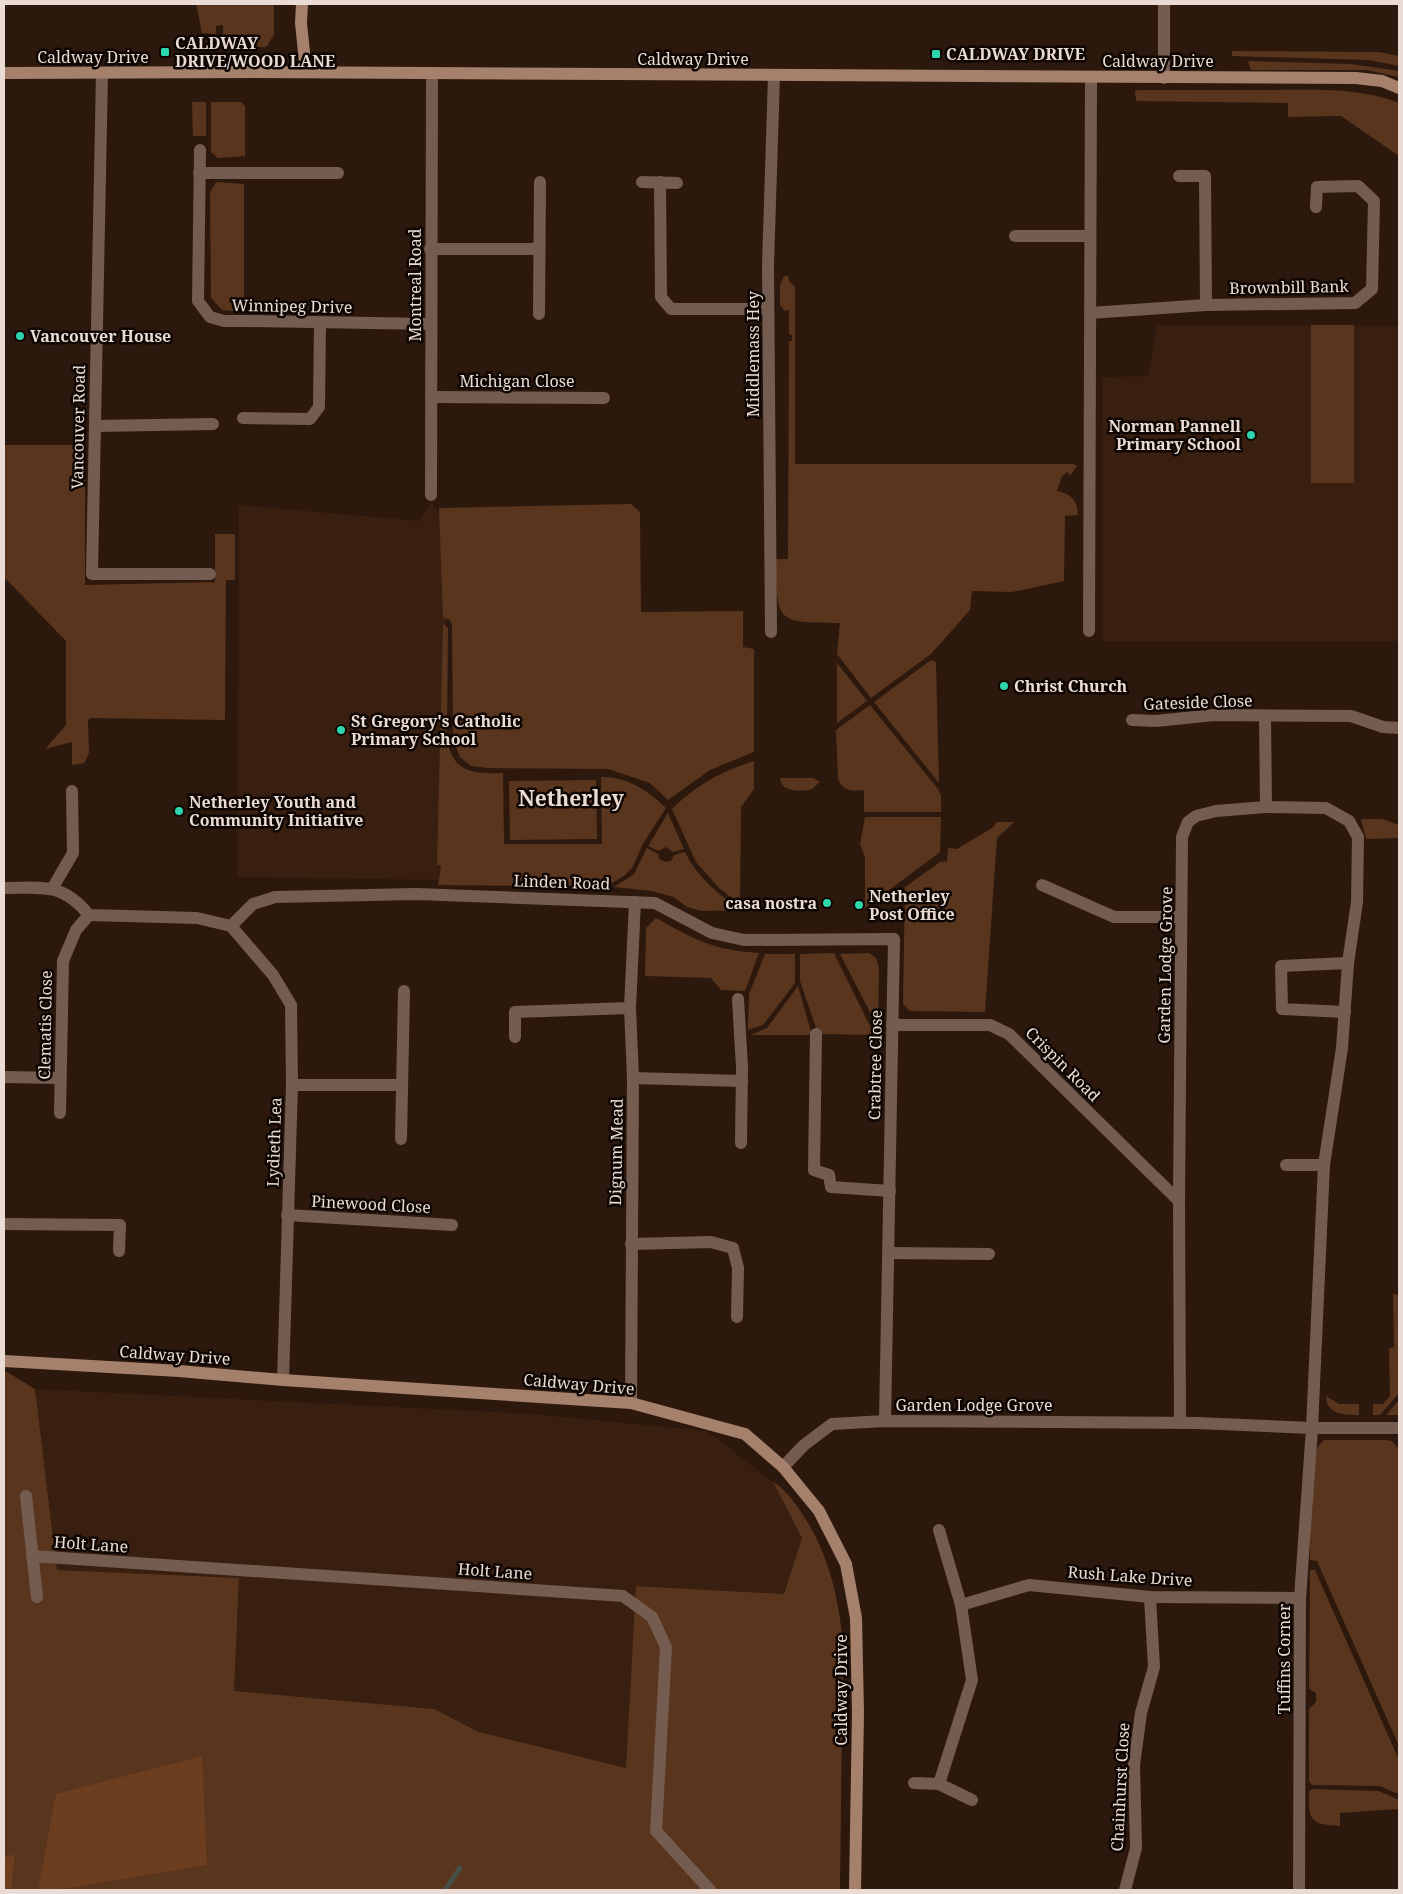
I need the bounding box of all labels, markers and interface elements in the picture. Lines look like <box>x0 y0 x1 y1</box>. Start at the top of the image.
place label: CALDWAY DRIVE/WOOD LANE <box>175 32 335 72</box>
place label: CALDWAY DRIVE <box>946 43 1085 65</box>
street label: Caldway Drive <box>37 46 149 68</box>
marker: CALDWAY DRIVE/WOOD LANE <box>159 46 171 58</box>
street label: Caldway Drive <box>637 48 749 70</box>
marker: CALDWAY DRIVE <box>930 48 942 60</box>
street label: Caldway Drive <box>1102 50 1214 72</box>
street label: Montreal Road <box>404 228 426 341</box>
street label: Brownbill Bank <box>1229 275 1350 299</box>
street label: Middlemass Hey <box>742 290 764 417</box>
street label: Winnipeg Drive <box>231 294 353 318</box>
place label: Vancouver House <box>30 325 171 347</box>
marker: Vancouver House <box>14 330 26 342</box>
street label: Vancouver Road <box>66 364 90 489</box>
street label: Michigan Close <box>459 370 575 392</box>
place label: Norman Pannell Primary School <box>1108 415 1241 455</box>
marker: Norman Pannell Primary School <box>1245 429 1257 441</box>
place label: Christ Church <box>1014 675 1128 697</box>
marker: Christ Church <box>998 680 1010 692</box>
street label: Gateside Close <box>1143 689 1253 715</box>
place label: St Gregory's Catholic Primary School <box>351 710 521 750</box>
marker: St Gregory's Catholic Primary School <box>335 724 347 736</box>
district label: Netherley <box>518 784 625 812</box>
place label: Netherley Youth and Community Initiative <box>189 791 363 831</box>
marker: Netherley Youth and Community Initiative <box>173 805 185 817</box>
street label: Linden Road <box>513 869 611 895</box>
place label: Netherley Post Office <box>869 885 955 925</box>
street label: Garden Lodge Grove <box>1153 886 1177 1044</box>
place label: casa nostra <box>725 892 817 914</box>
marker: casa nostra <box>821 897 833 909</box>
marker: Netherley Post Office <box>853 899 865 911</box>
street label: Clematis Close <box>33 970 57 1080</box>
street label: Crabtree Close <box>863 1010 887 1120</box>
street label: Crispin Road <box>1021 1022 1105 1106</box>
street label: Lydieth Lea <box>261 1097 287 1187</box>
street label: Dignum Mead <box>604 1098 628 1206</box>
street label: Pinewood Close <box>311 1190 431 1218</box>
street label: Caldway Drive <box>119 1340 231 1370</box>
street label: Caldway Drive <box>523 1368 635 1400</box>
street label: Garden Lodge Grove <box>895 1394 1053 1416</box>
street label: Holt Lane <box>53 1530 129 1558</box>
street label: Holt Lane <box>457 1557 533 1585</box>
street label: Rush Lake Drive <box>1067 1561 1193 1591</box>
street label: Tuffins Corner <box>1273 1603 1295 1714</box>
street label: Caldway Drive <box>830 1634 852 1746</box>
street label: Chainhurst Close <box>1106 1722 1134 1852</box>

